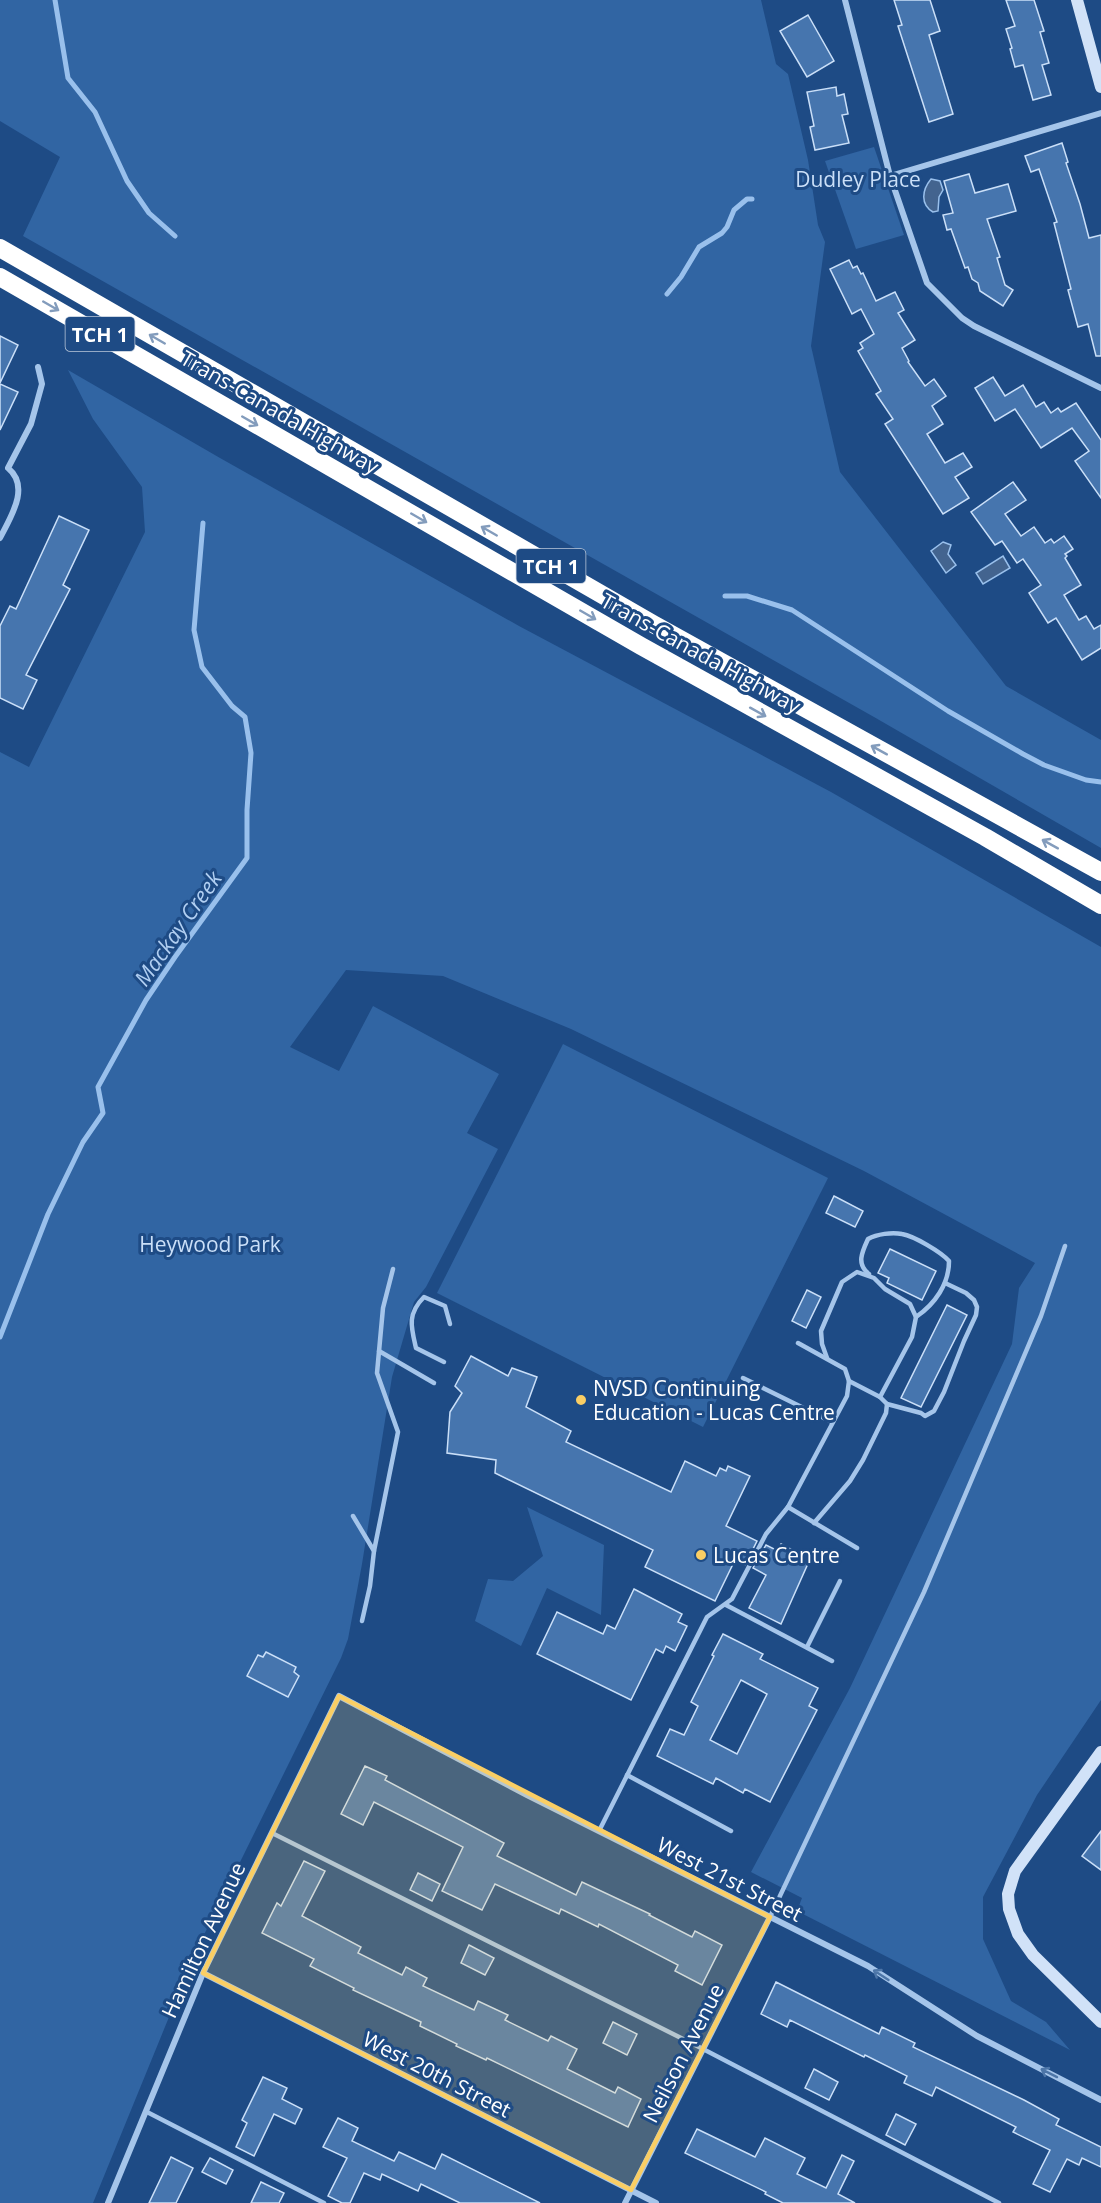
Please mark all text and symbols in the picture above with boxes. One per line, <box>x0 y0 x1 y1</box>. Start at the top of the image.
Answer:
park label: Dudley Place <box>795 165 921 193</box>
one-way arrow <box>42 300 59 312</box>
road number: TCH 1 <box>66 317 134 351</box>
one-way arrow <box>149 332 166 344</box>
street label: Trans-Canada Highway <box>176 344 385 480</box>
one-way arrow <box>241 415 258 427</box>
one-way arrow <box>410 512 427 524</box>
one-way arrow <box>481 524 498 536</box>
road number: TCH 1 <box>516 549 586 583</box>
street label: Trans-Canada Highway <box>596 586 806 720</box>
one-way arrow <box>579 610 596 622</box>
one-way arrow <box>749 706 766 718</box>
one-way arrow <box>871 744 888 756</box>
one-way arrow <box>1042 838 1059 850</box>
water label: Mackay Creek <box>126 863 228 992</box>
park label: Heywood Park <box>139 1230 281 1258</box>
place label: NVSD Continuing Education - Lucas Centre <box>593 1374 835 1426</box>
marker: NVSD Continuing Education - Lucas Centre <box>574 1393 588 1407</box>
place label: Lucas Centre <box>713 1541 840 1569</box>
marker: Lucas Centre <box>694 1548 708 1562</box>
street label: West 21st Street <box>652 1830 808 1928</box>
street label: Hamilton Avenue <box>155 1858 251 2022</box>
one-way arrow <box>873 1968 890 1980</box>
street label: Neilson Avenue <box>636 1979 730 2127</box>
street label: West 20th Street <box>358 2025 516 2123</box>
one-way arrow <box>1041 2067 1058 2079</box>

